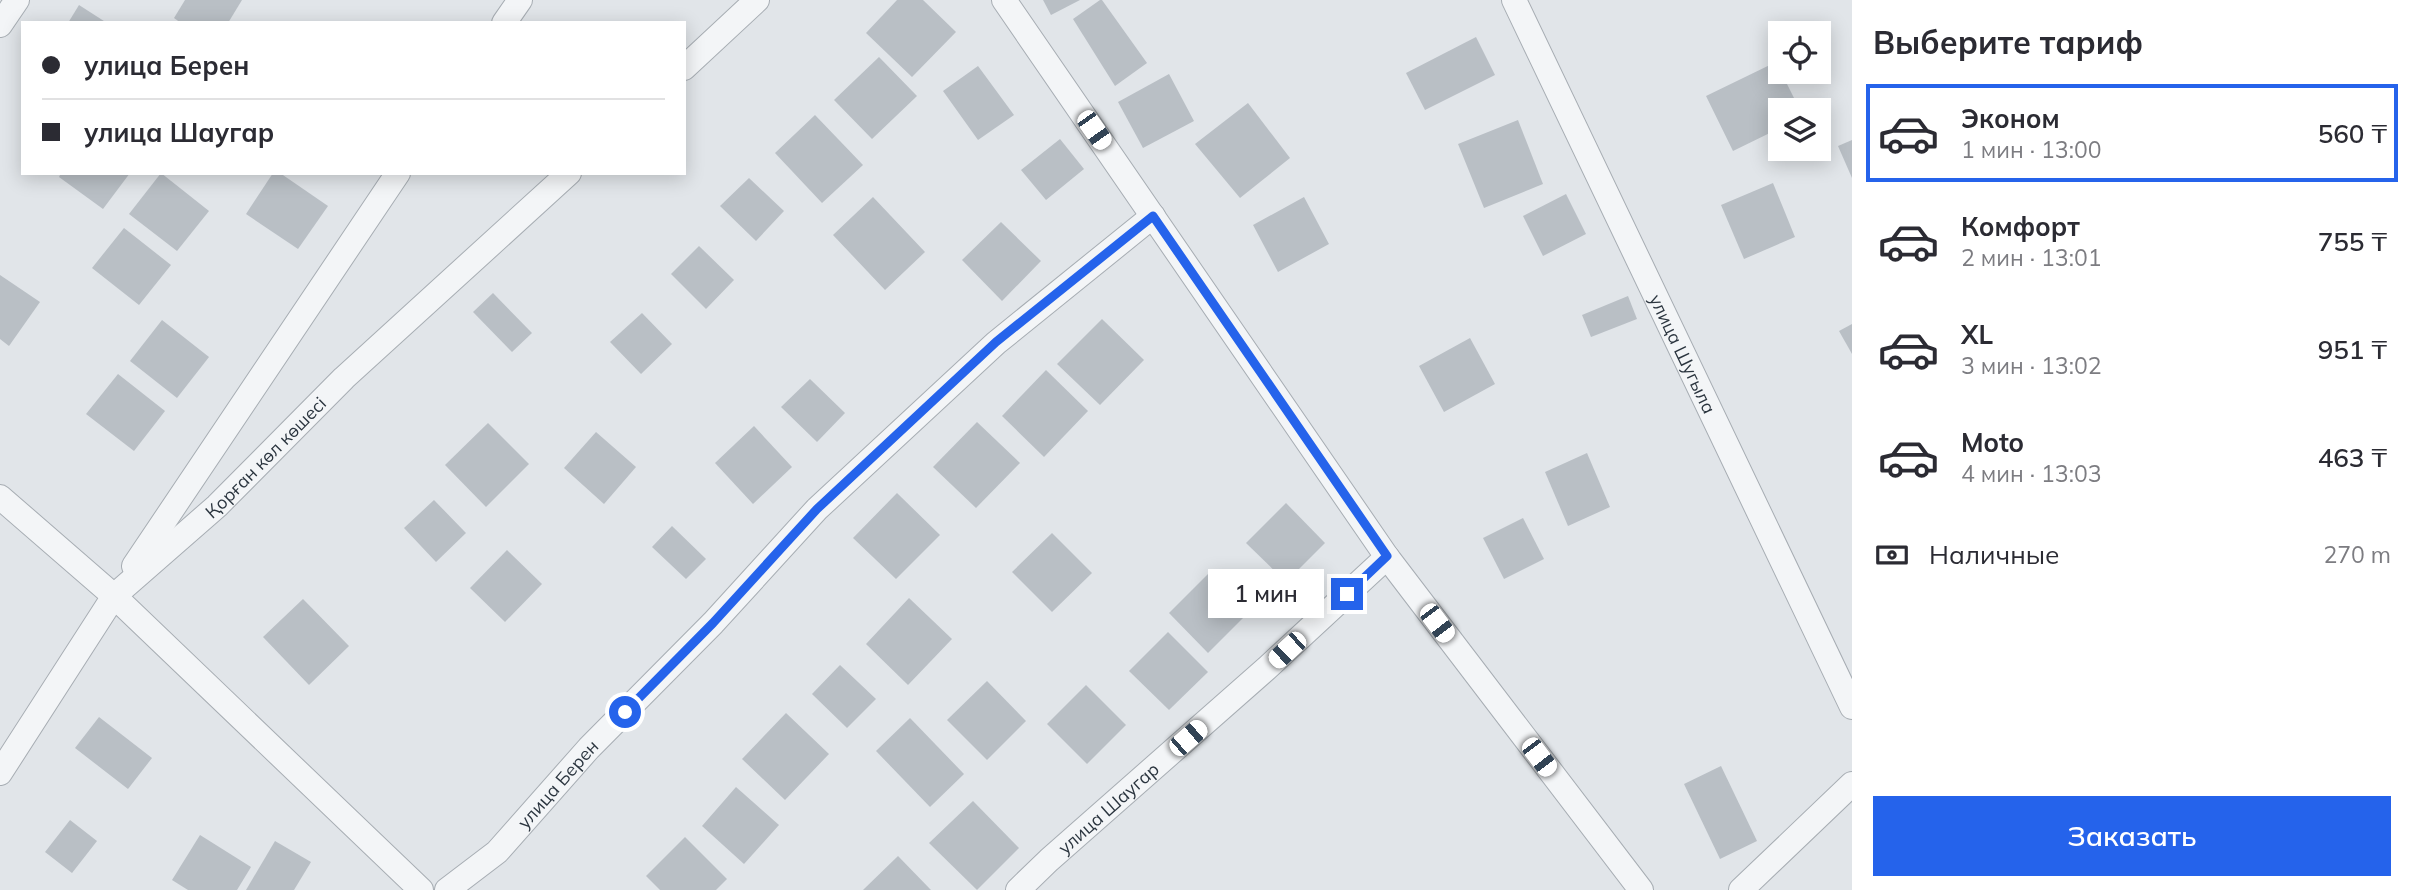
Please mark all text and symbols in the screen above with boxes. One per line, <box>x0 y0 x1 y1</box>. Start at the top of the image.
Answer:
map controls <box>1768 21 1831 161</box>
button: locate <box>1768 21 1831 84</box>
text: Выберите тариф <box>1873 22 2143 62</box>
text: улица Берен <box>84 49 249 82</box>
button: layers <box>1768 98 1831 161</box>
icon: car <box>1877 102 1940 165</box>
text: Эконом <box>1961 102 2060 135</box>
car <box>1074 107 1115 153</box>
text: улица Шаугар <box>84 116 274 149</box>
text: 560 ₸ <box>2318 117 2387 150</box>
text: 1 мин · 13:00 <box>1961 135 2101 164</box>
icon: car <box>1877 210 1940 273</box>
text: Комфорт <box>1961 210 2080 243</box>
text: 755 ₸ <box>2318 225 2387 258</box>
text: 2 мин · 13:01 <box>1961 243 2101 272</box>
street label: улица Шугыла <box>1645 290 1721 417</box>
icon: car <box>1877 318 1940 381</box>
text: XL <box>1961 318 1993 351</box>
text: 951 ₸ <box>2318 333 2387 366</box>
text: 3 мин · 13:02 <box>1961 351 2101 380</box>
street label: Қорған көл көшесі <box>200 392 331 523</box>
icon: car <box>1877 426 1940 489</box>
text: Moto <box>1961 426 2024 459</box>
text: 463 ₸ <box>2318 441 2387 474</box>
text: 4 мин · 13:03 <box>1961 459 2101 488</box>
icon: cash <box>1873 536 1911 574</box>
text: Наличные <box>1929 538 2059 571</box>
text: 270 m <box>2323 540 2391 569</box>
callout: 1 мин <box>1207 570 1322 618</box>
route end <box>1331 578 1363 610</box>
text: 1 мин <box>1234 579 1298 608</box>
car <box>1416 600 1459 646</box>
car <box>1265 628 1310 672</box>
route start <box>609 696 641 728</box>
car <box>1166 716 1211 760</box>
street label: улица Берен <box>512 734 603 833</box>
car <box>1518 734 1561 780</box>
street label: улица Шаугар <box>1053 757 1164 859</box>
button: Заказать <box>1873 796 2391 876</box>

